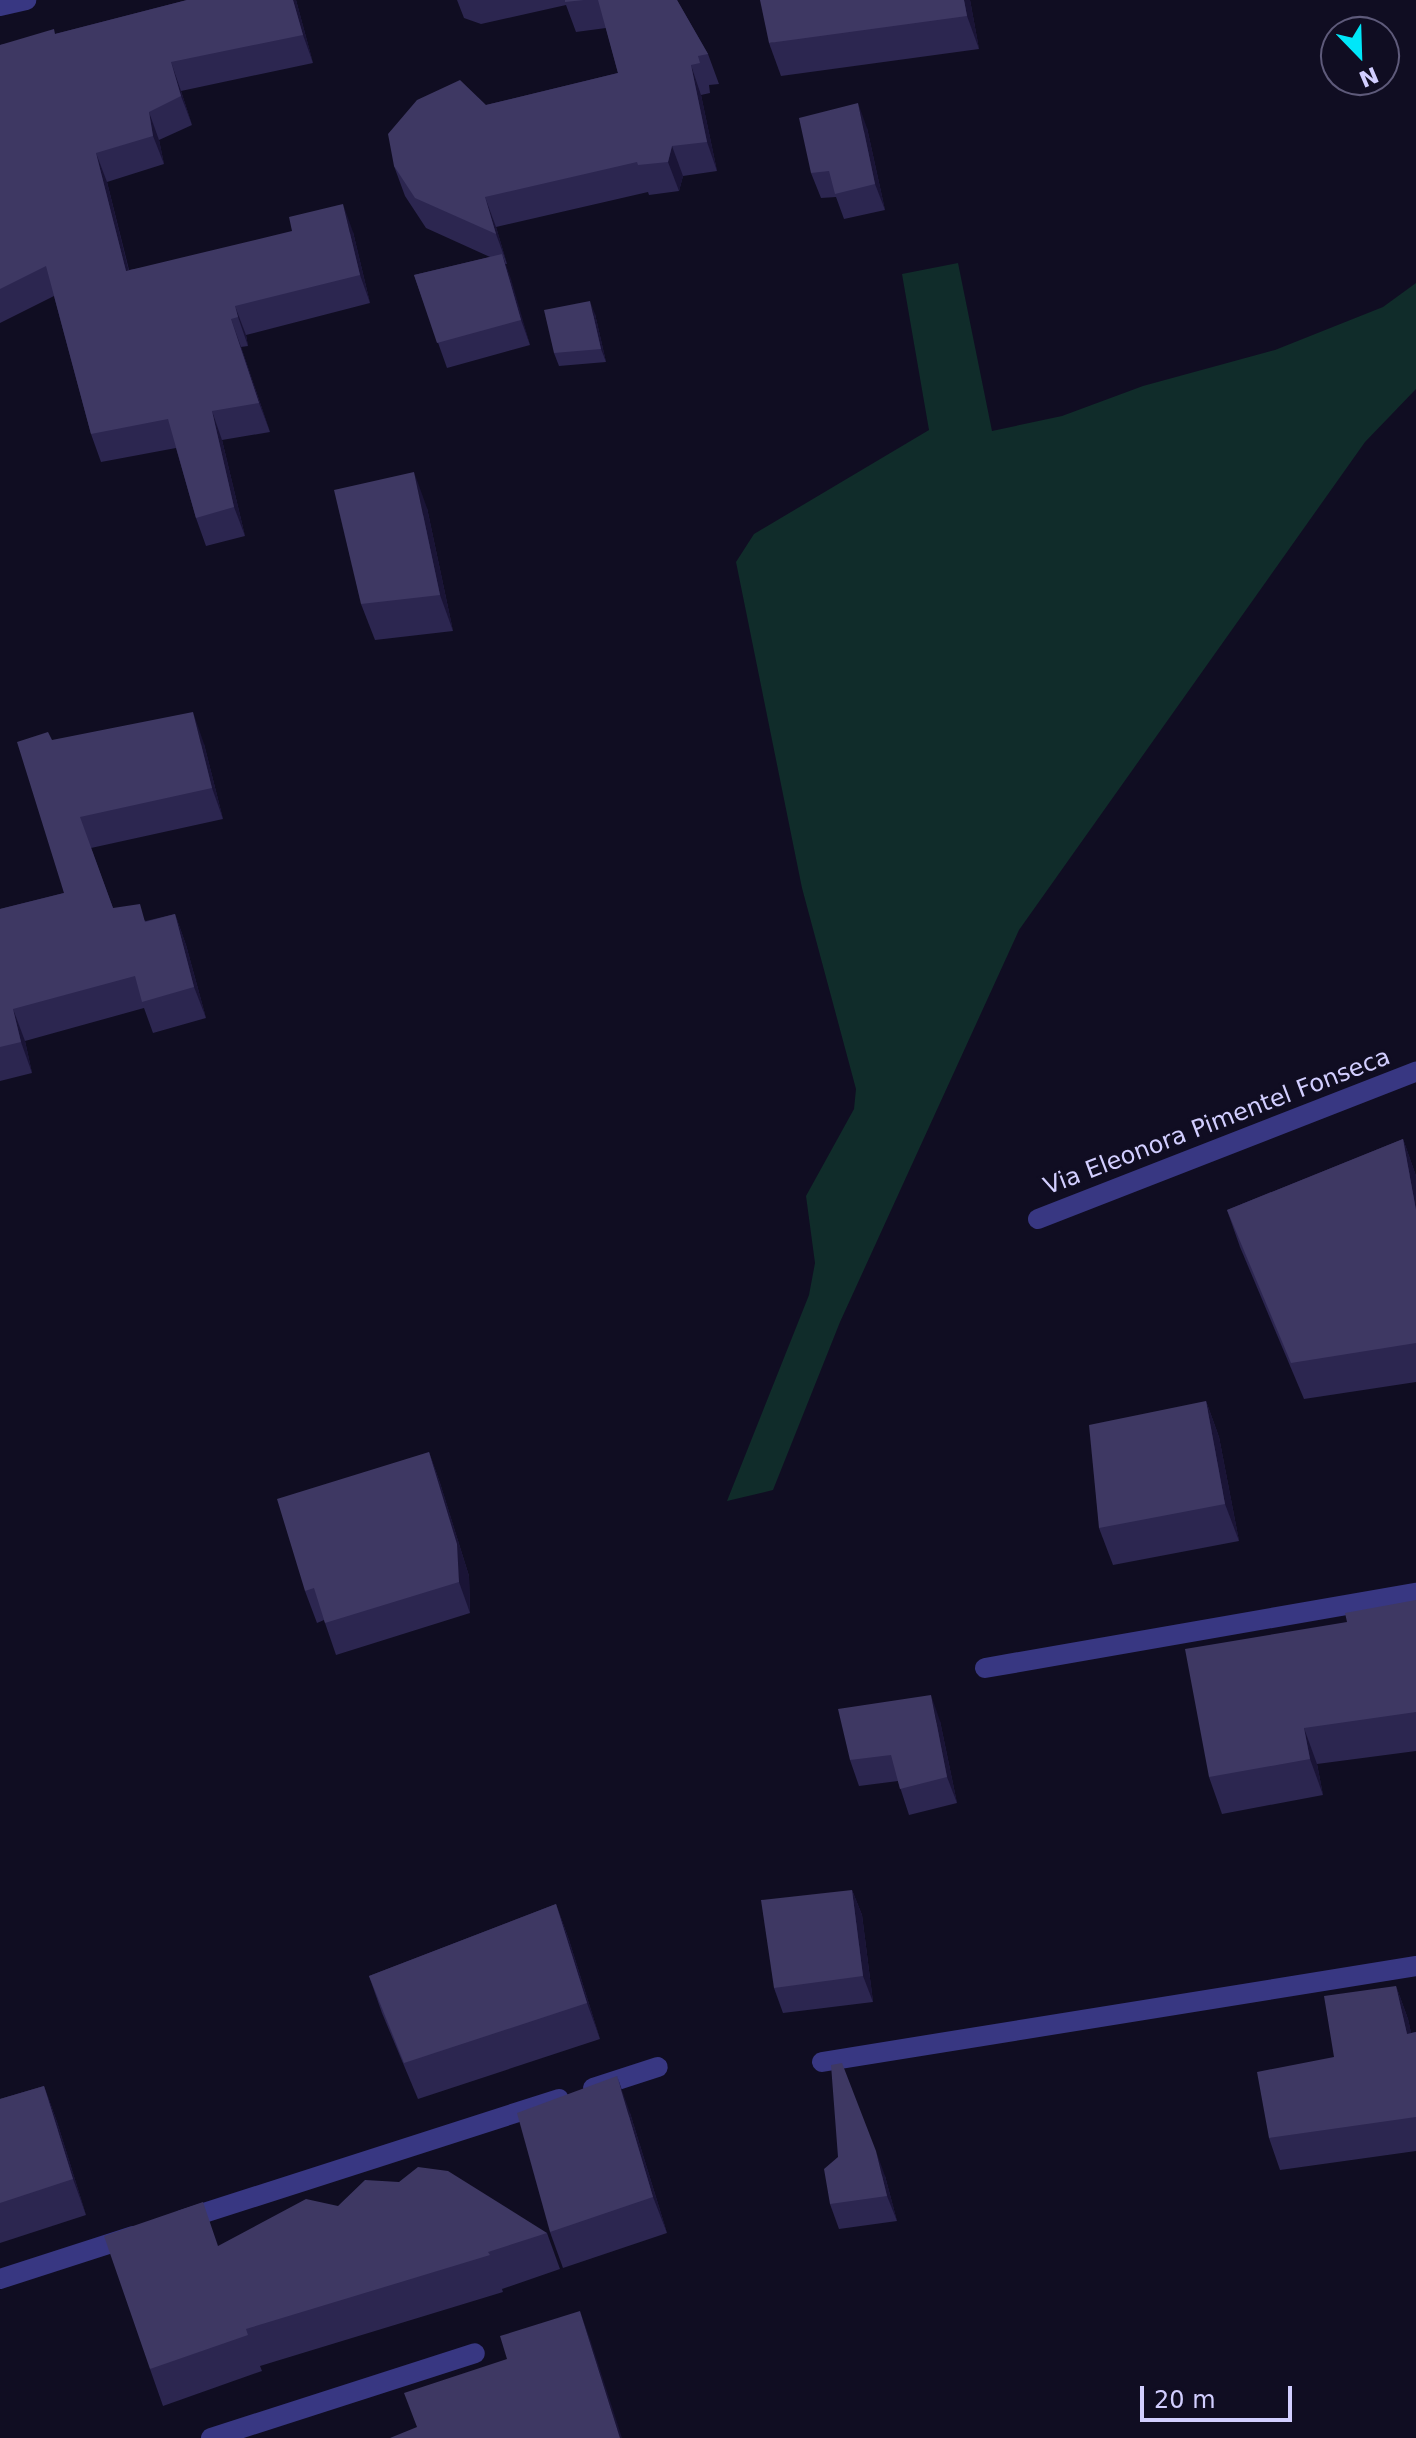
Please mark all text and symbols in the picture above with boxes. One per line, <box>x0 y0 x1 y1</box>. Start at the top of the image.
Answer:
north arrow <box>1320 16 1400 96</box>
text: N <box>1355 62 1382 92</box>
street label: Via Eleonora Pimentel Fonseca <box>1040 1042 1394 1202</box>
scale bar <box>1144 2370 1296 2420</box>
text: 20 m <box>1154 2386 1216 2414</box>

